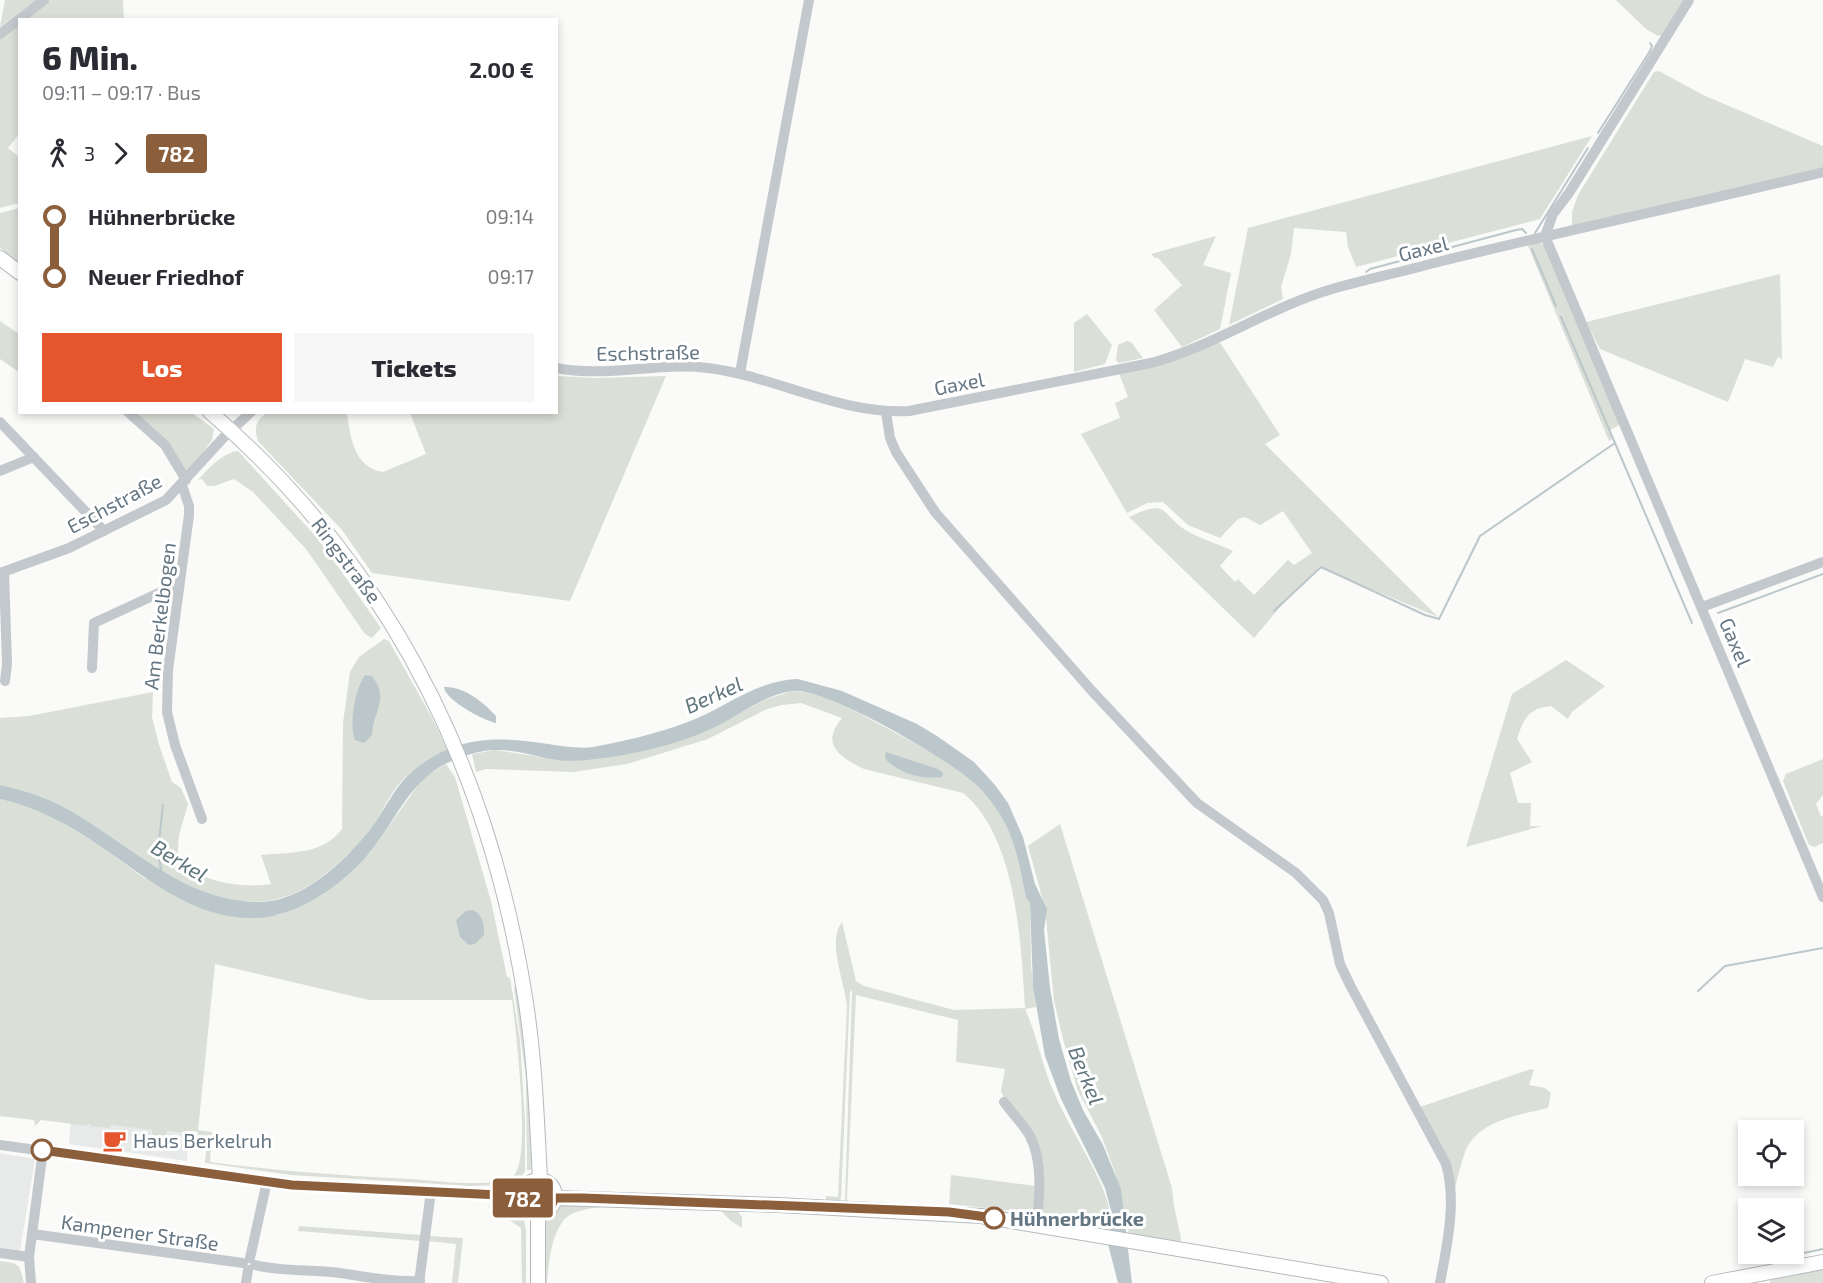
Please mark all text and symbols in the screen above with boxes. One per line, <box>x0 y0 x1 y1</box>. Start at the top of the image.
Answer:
text: 6 Min. <box>42 37 138 77</box>
text: 2.00 € <box>469 56 534 82</box>
text: 09:11 – 09:17 · Bus <box>42 80 201 104</box>
icon: walk <box>42 137 75 170</box>
icon: forward <box>104 137 137 170</box>
text: 3 <box>84 141 95 165</box>
text: 782 <box>158 141 195 166</box>
text: Hühnerbrücke <box>88 203 236 229</box>
text: 09:14 <box>486 204 534 228</box>
street label: Gaxel <box>1396 230 1450 266</box>
text: Neuer Friedhof <box>88 263 243 289</box>
text: 09:17 <box>488 264 534 288</box>
button: Los <box>42 333 282 402</box>
button: Tickets <box>294 333 534 402</box>
street label: Eschstraße <box>596 339 700 365</box>
street label: Gaxel <box>932 366 986 400</box>
street label: Eschstraße <box>63 468 165 538</box>
street label: Ringstraße <box>307 512 387 608</box>
street label: Am Berkelbogen <box>138 541 180 691</box>
street label: Gaxel <box>1715 614 1757 670</box>
water label: Berkel <box>680 670 746 718</box>
water label: Berkel <box>147 834 213 886</box>
water label: Berkel <box>1064 1042 1110 1108</box>
map controls <box>1738 1120 1804 1264</box>
button: locate <box>1738 1120 1804 1186</box>
cafe icon: Haus Berkelruh <box>102 1127 128 1153</box>
place label: Haus Berkelruh <box>133 1128 272 1152</box>
unlabelled marker <box>31 1139 53 1161</box>
line badge: 782 <box>488 1178 558 1218</box>
text: 782 <box>505 1186 541 1211</box>
button: layers <box>1738 1198 1804 1264</box>
place label: Hühnerbrücke <box>1010 1206 1144 1230</box>
marker: Hühnerbrücke <box>983 1207 1005 1229</box>
street label: Kampener Straße <box>60 1209 220 1255</box>

